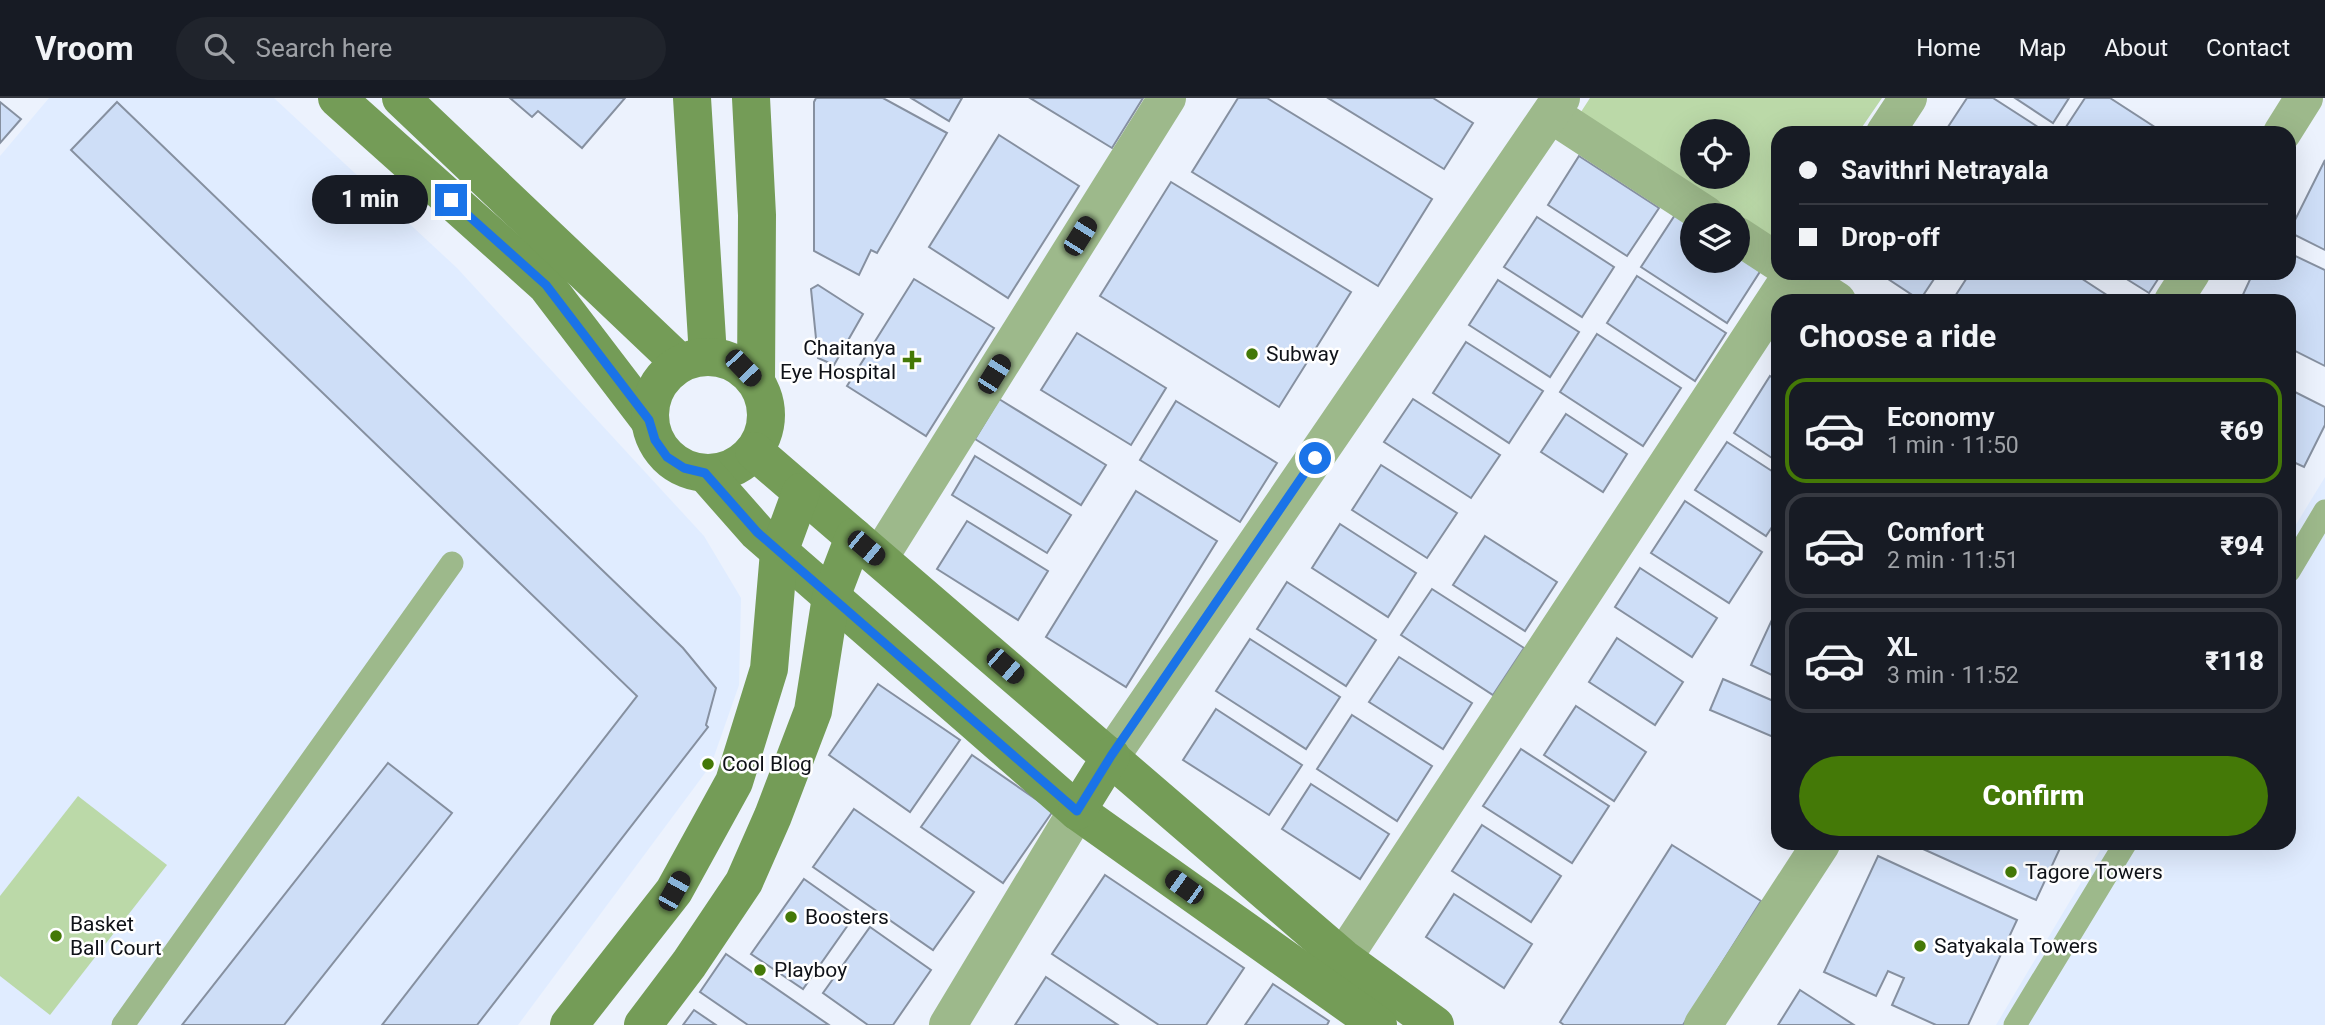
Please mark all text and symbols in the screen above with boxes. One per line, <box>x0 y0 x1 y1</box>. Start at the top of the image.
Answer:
search box <box>176 17 666 80</box>
text: Vroom <box>35 29 134 68</box>
icon: search <box>200 29 238 67</box>
text: Search here <box>256 33 392 63</box>
text: Home <box>1916 34 1981 62</box>
text: Map <box>2019 34 2066 62</box>
text: About <box>2104 34 2168 62</box>
text: Contact <box>2206 34 2290 62</box>
map controls <box>1680 119 1750 273</box>
button: locate <box>1680 119 1750 189</box>
text: Savithri Netrayala <box>1841 155 2049 185</box>
callout: 1 min <box>311 176 426 224</box>
route end <box>435 184 467 216</box>
text: 1 min <box>341 186 399 213</box>
button: layers <box>1680 203 1750 273</box>
car <box>1060 213 1101 259</box>
text: Drop-off <box>1841 222 1940 252</box>
text: Choose a ride <box>1799 317 1996 355</box>
place label: Chaitanya Eye Hospital <box>780 336 896 384</box>
place label: Subway <box>1266 342 1339 366</box>
car <box>721 346 766 390</box>
marker: Subway <box>1244 346 1260 362</box>
marker: Chaitanya Eye Hospital <box>902 350 922 370</box>
car <box>974 351 1015 397</box>
icon: car <box>1803 399 1866 462</box>
text: Economy <box>1887 402 1994 432</box>
text: ₹69 <box>2220 416 2264 446</box>
text: 1 min · 11:50 <box>1887 432 2019 459</box>
route start <box>1299 442 1331 474</box>
icon: car <box>1803 514 1866 577</box>
text: Comfort <box>1887 517 1984 547</box>
car <box>844 526 889 570</box>
text: ₹94 <box>2220 531 2264 561</box>
text: 2 min · 11:51 <box>1887 547 2019 574</box>
icon: car <box>1803 629 1866 692</box>
text: XL <box>1887 632 1918 662</box>
car <box>983 644 1028 688</box>
text: ₹118 <box>2205 646 2264 676</box>
text: 3 min · 11:52 <box>1887 662 2019 689</box>
place label: Cool Blog <box>722 752 812 776</box>
marker: Cool Blog <box>700 756 716 772</box>
button: Confirm <box>1799 756 2268 836</box>
place label: Tagore Towers <box>2025 860 2163 884</box>
marker: Tagore Towers <box>2003 864 2019 880</box>
car <box>1161 866 1208 908</box>
car <box>655 868 694 914</box>
place label: Boosters <box>805 905 889 929</box>
marker: Boosters <box>783 909 799 925</box>
place label: Basket Ball Court <box>70 912 162 960</box>
marker: Basket Ball Court <box>48 928 64 944</box>
place label: Satyakala Towers <box>1934 934 2098 958</box>
marker: Satyakala Towers <box>1912 938 1928 954</box>
place label: Playboy <box>774 958 847 982</box>
marker: Playboy <box>752 962 768 978</box>

